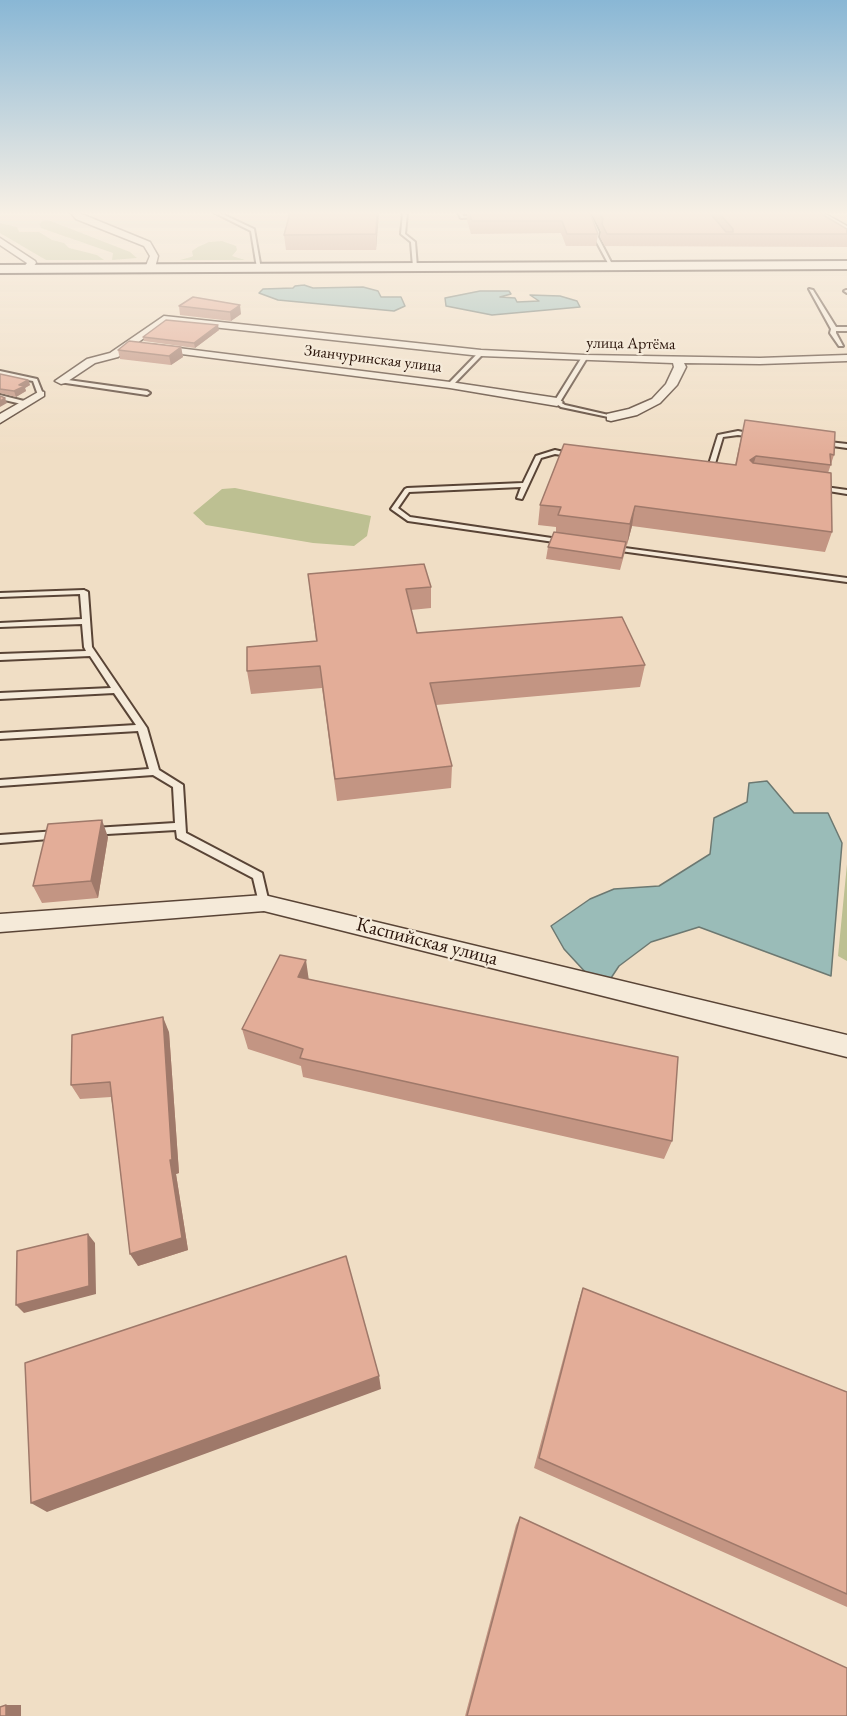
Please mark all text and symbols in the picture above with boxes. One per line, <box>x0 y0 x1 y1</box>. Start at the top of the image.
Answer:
street label: улица Артёма <box>586 334 676 354</box>
street label: Зианчуринская улица <box>303 341 443 377</box>
street label: Каспийская улица <box>354 913 500 971</box>

